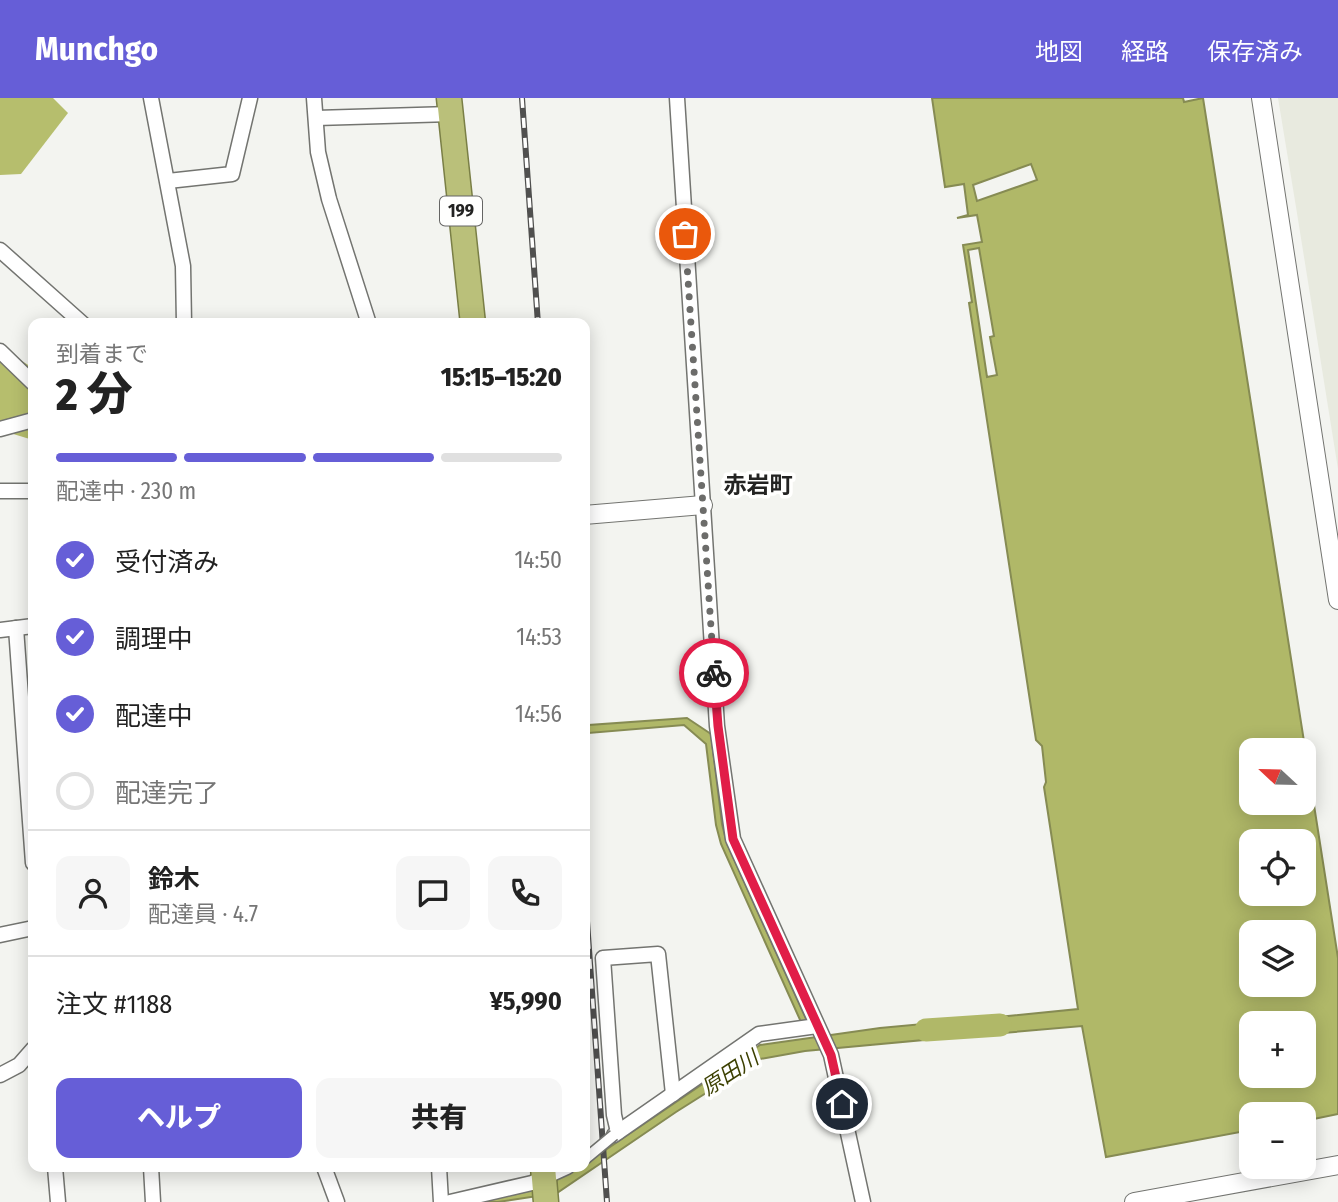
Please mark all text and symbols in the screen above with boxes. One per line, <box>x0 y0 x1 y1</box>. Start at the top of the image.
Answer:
text: Munchgo <box>35 29 158 69</box>
text: 地図 <box>1035 38 1083 66</box>
text: 経路 <box>1121 38 1169 66</box>
text: 保存済み <box>1207 38 1303 66</box>
road number: 199 <box>440 196 482 226</box>
pin <box>655 204 715 264</box>
icon: bag <box>666 215 704 253</box>
text: 到着まで <box>56 340 148 368</box>
text: 15:15–15:20 <box>441 362 562 393</box>
text: 2 分 <box>56 367 133 422</box>
district label: 赤岩町 <box>724 471 793 499</box>
text: 配達中 · 230 m <box>56 477 196 505</box>
icon: check <box>56 541 94 579</box>
text: 14:50 <box>514 546 562 574</box>
text: 受付済み <box>115 547 219 578</box>
icon: check <box>56 618 94 656</box>
text: 14:53 <box>516 623 562 651</box>
text: 調理中 <box>115 624 193 655</box>
courier <box>679 638 749 708</box>
icon: bike <box>695 654 733 692</box>
icon: check <box>56 695 94 733</box>
text: 14:56 <box>515 700 562 728</box>
text: 配達中 <box>115 701 193 732</box>
north arrow <box>1239 738 1316 816</box>
map controls <box>1239 738 1316 1179</box>
text: 配達完了 <box>115 778 219 809</box>
button: locate <box>1239 829 1316 906</box>
button: person <box>56 856 130 930</box>
button: chat <box>396 856 470 930</box>
button: phone <box>488 856 562 930</box>
text: 鈴木 <box>148 864 200 895</box>
text: 配達員 · 4.7 <box>148 900 258 928</box>
button: layers <box>1239 920 1316 997</box>
text: ¥5,990 <box>490 986 562 1017</box>
text: 注文 #1188 <box>56 989 172 1020</box>
button: + <box>1239 1011 1316 1088</box>
water label: 原田川 <box>697 1044 765 1101</box>
pin <box>812 1074 872 1134</box>
button: ヘルプ <box>56 1078 302 1158</box>
button: 共有 <box>316 1078 562 1158</box>
icon: home <box>823 1085 861 1123</box>
button: − <box>1239 1102 1316 1179</box>

